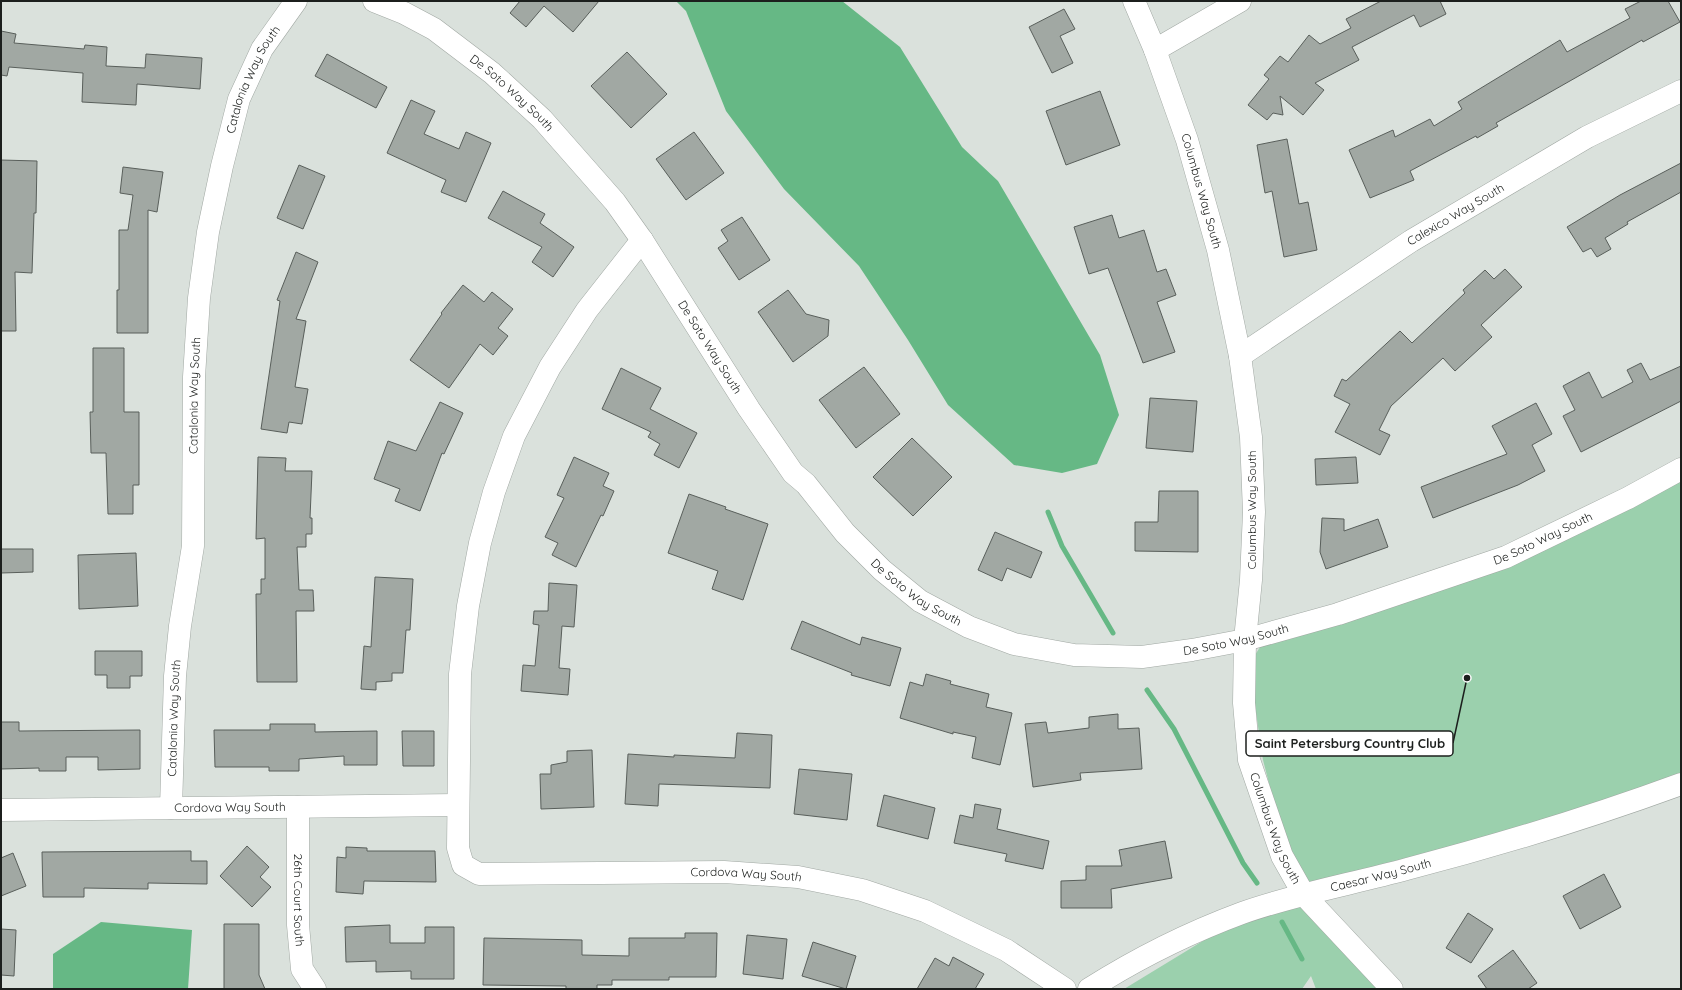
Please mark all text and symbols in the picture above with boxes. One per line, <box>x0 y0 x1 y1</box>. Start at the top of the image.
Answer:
street label: Catalonia Way South <box>223 23 283 135</box>
street label: De Soto Way South <box>467 51 557 134</box>
street label: Columbus Way South <box>1178 131 1225 250</box>
street label: Calexico Way South <box>1404 180 1507 249</box>
street label: De Soto Way South <box>675 297 745 396</box>
street label: Catalonia Way South <box>186 336 204 454</box>
street label: Columbus Way South <box>1244 450 1259 570</box>
street label: De Soto Way South <box>1491 508 1595 568</box>
street label: De Soto Way South <box>868 555 964 629</box>
street label: De Soto Way South <box>1182 620 1290 658</box>
street label: Catalonia Way South <box>164 659 184 777</box>
callout: Saint Petersburg Country Club <box>1246 731 1453 756</box>
text: Saint Petersburg Country Club <box>1255 735 1445 751</box>
street label: Columbus Way South <box>1247 770 1304 887</box>
street label: Cordova Way South <box>174 799 286 815</box>
street label: 26th Court South <box>291 854 308 947</box>
street label: Caesar Way South <box>1329 855 1433 895</box>
street label: Cordova Way South <box>690 864 803 885</box>

